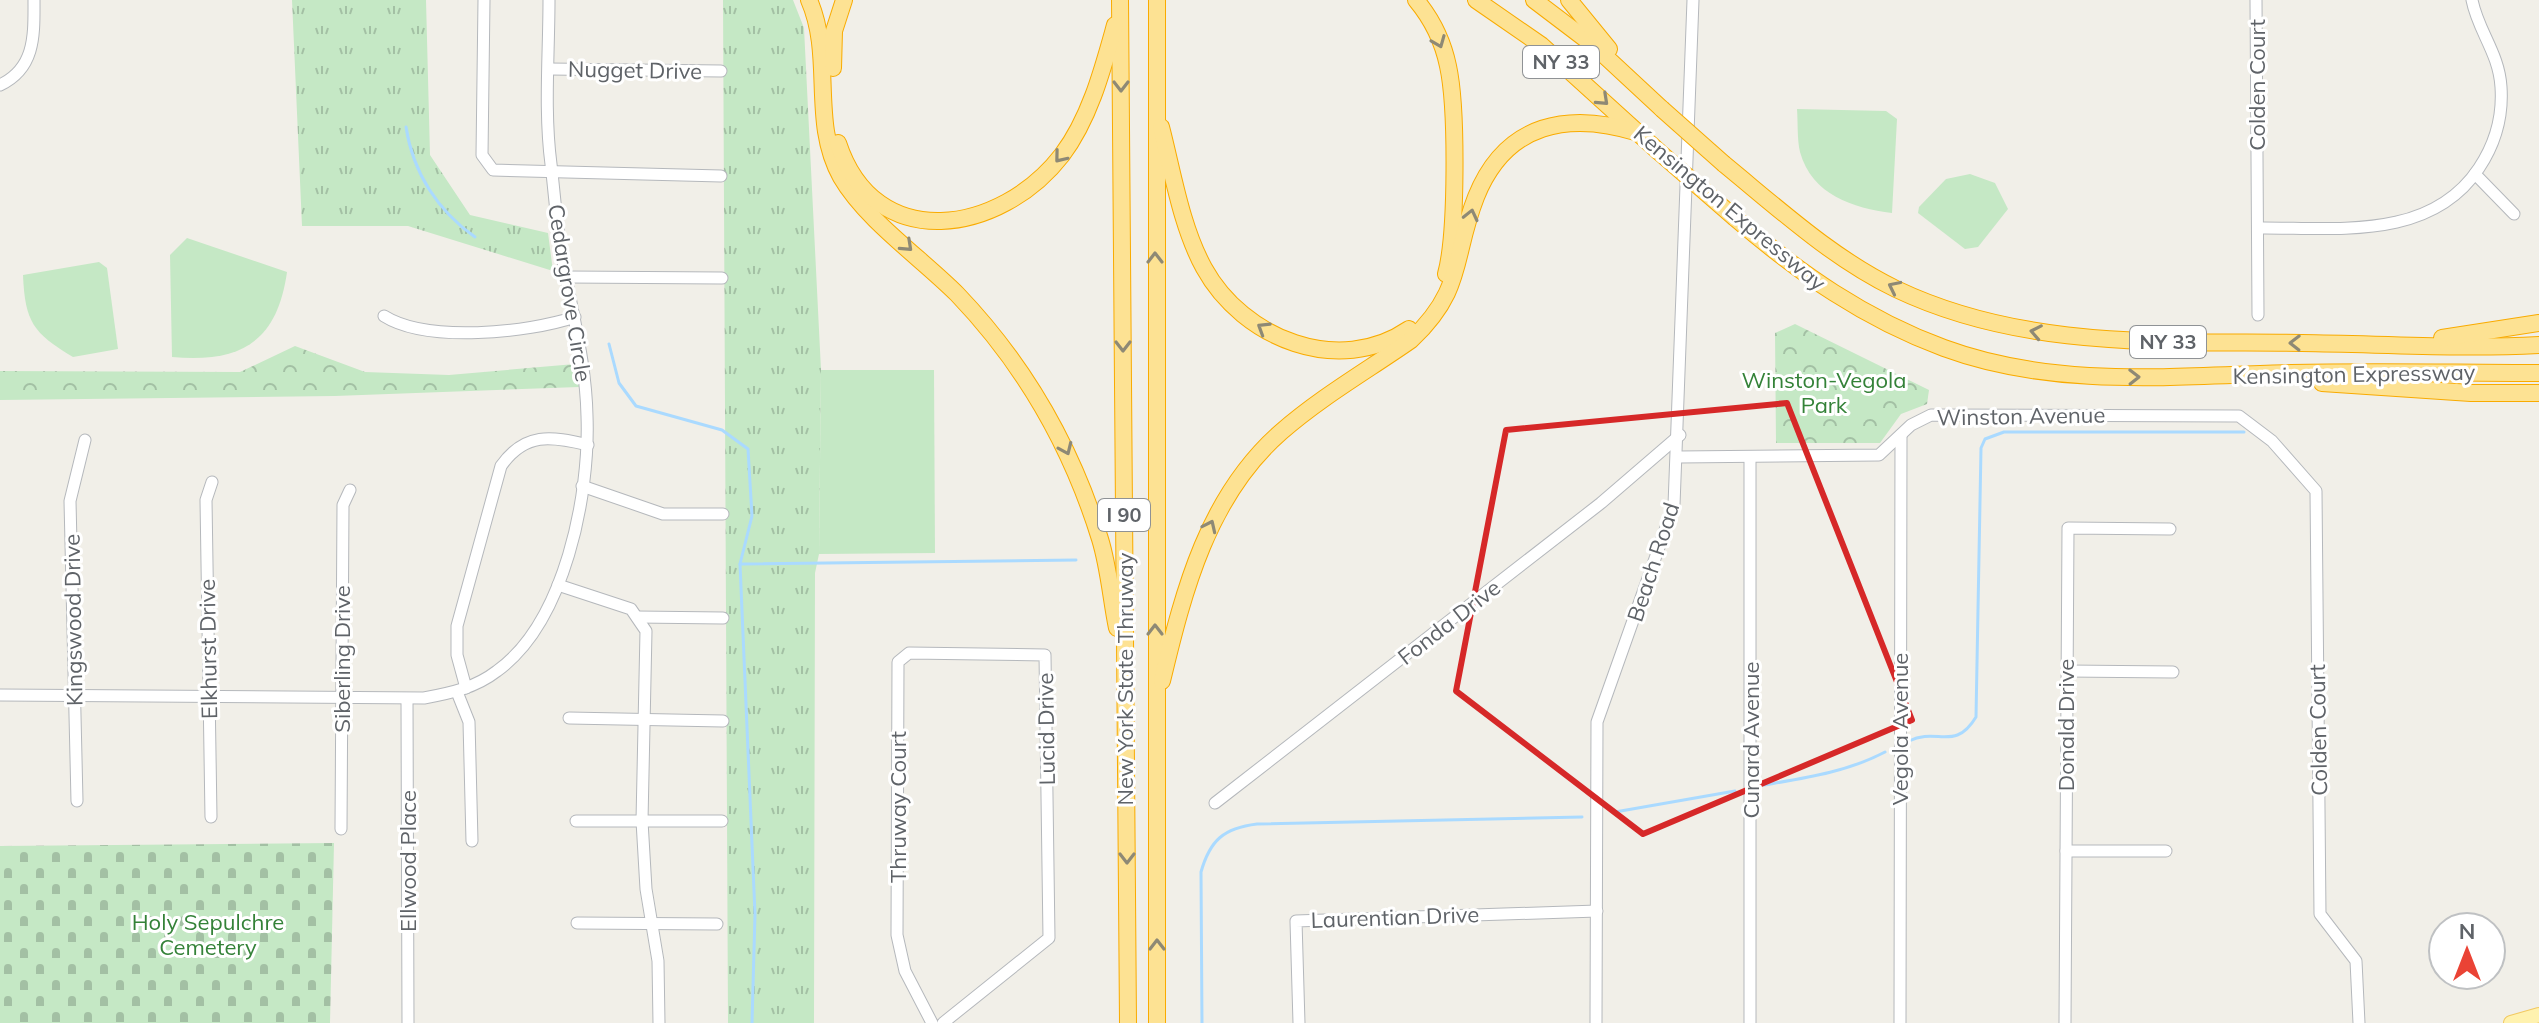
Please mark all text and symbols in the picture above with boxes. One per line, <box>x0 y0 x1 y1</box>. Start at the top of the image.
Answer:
street label: Colden Court <box>2243 19 2271 151</box>
one-way arrow <box>1430 34 1446 48</box>
road number: NY 33 <box>1523 46 1599 78</box>
street label: Nugget Drive <box>568 55 702 85</box>
one-way arrow <box>1112 80 1130 93</box>
one-way arrow <box>1594 91 1608 106</box>
street label: Kensington Expressway <box>1628 119 1832 297</box>
one-way arrow <box>1055 147 1069 162</box>
street label: Cedargrove Circle <box>542 202 598 384</box>
one-way arrow <box>1462 208 1479 222</box>
one-way arrow <box>897 237 912 251</box>
one-way arrow <box>1146 251 1164 264</box>
one-way arrow <box>1887 281 1902 297</box>
one-way arrow <box>1257 323 1272 338</box>
one-way arrow <box>2029 325 2042 342</box>
road number: NY 33 <box>2130 326 2206 358</box>
one-way arrow <box>2288 334 2301 352</box>
one-way arrow <box>1114 340 1132 353</box>
street label: Kensington Expressway <box>2232 358 2476 390</box>
park label: Winston-Vegola Park <box>1741 366 1907 419</box>
one-way arrow <box>2128 368 2141 386</box>
street label: Winston Avenue <box>1936 401 2106 431</box>
one-way arrow <box>1056 440 1072 455</box>
road number: I 90 <box>1098 499 1150 531</box>
street label: Beach Road <box>1621 499 1685 625</box>
one-way arrow <box>1201 520 1217 535</box>
street label: Kingswood Drive <box>57 534 89 706</box>
street label: New York State Thruway <box>1111 552 1139 805</box>
street label: Fonda Drive <box>1392 573 1506 671</box>
street label: Elkhurst Drive <box>193 579 223 719</box>
street label: Siberling Drive <box>328 585 356 733</box>
one-way arrow <box>1146 623 1164 636</box>
street label: Vegola Avenue <box>1886 653 1914 805</box>
street label: Donald Drive <box>2052 659 2080 791</box>
street label: Cunard Avenue <box>1737 661 1765 819</box>
street label: Colden Court <box>2303 664 2333 796</box>
street label: Lucid Drive <box>1031 672 1061 786</box>
street label: Thruway Court <box>884 731 912 883</box>
street label: Ellwood Place <box>394 790 422 932</box>
one-way arrow <box>1118 852 1136 865</box>
street label: Laurentian Drive <box>1310 900 1480 934</box>
park label: Holy Sepulchre Cemetery <box>132 908 284 961</box>
north arrow <box>2427 911 2507 991</box>
text: N <box>2459 917 2475 945</box>
one-way arrow <box>1148 938 1166 951</box>

